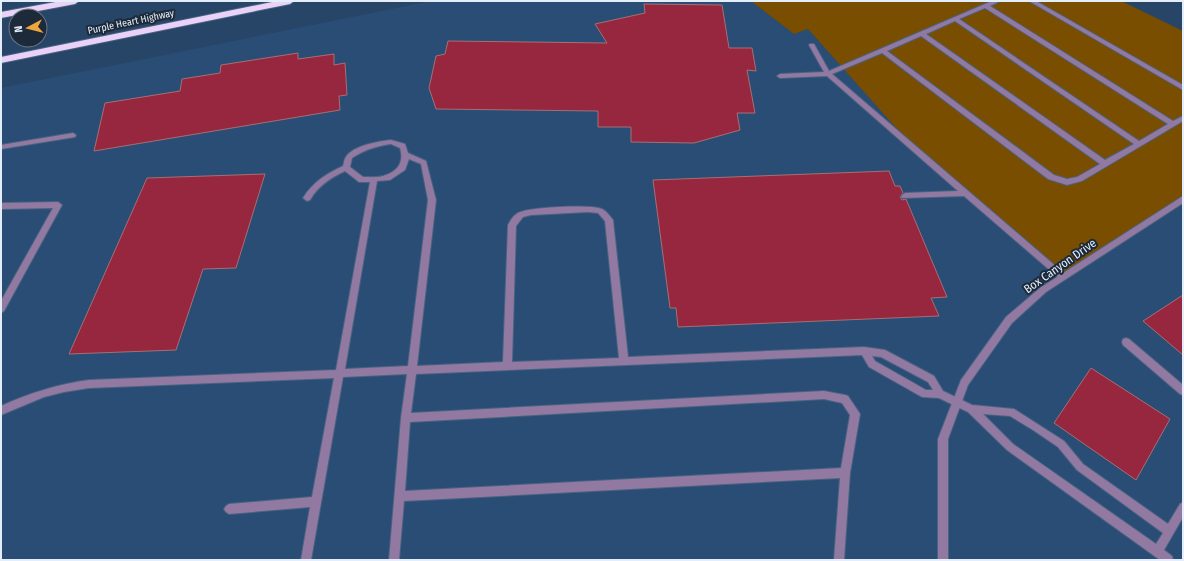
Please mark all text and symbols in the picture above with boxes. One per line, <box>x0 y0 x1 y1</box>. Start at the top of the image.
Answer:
street label: Purple Heart Highway <box>87 7 176 37</box>
north arrow <box>8 8 48 48</box>
text: N <box>12 25 25 33</box>
street label: Box Canyon Drive <box>1021 236 1099 296</box>

